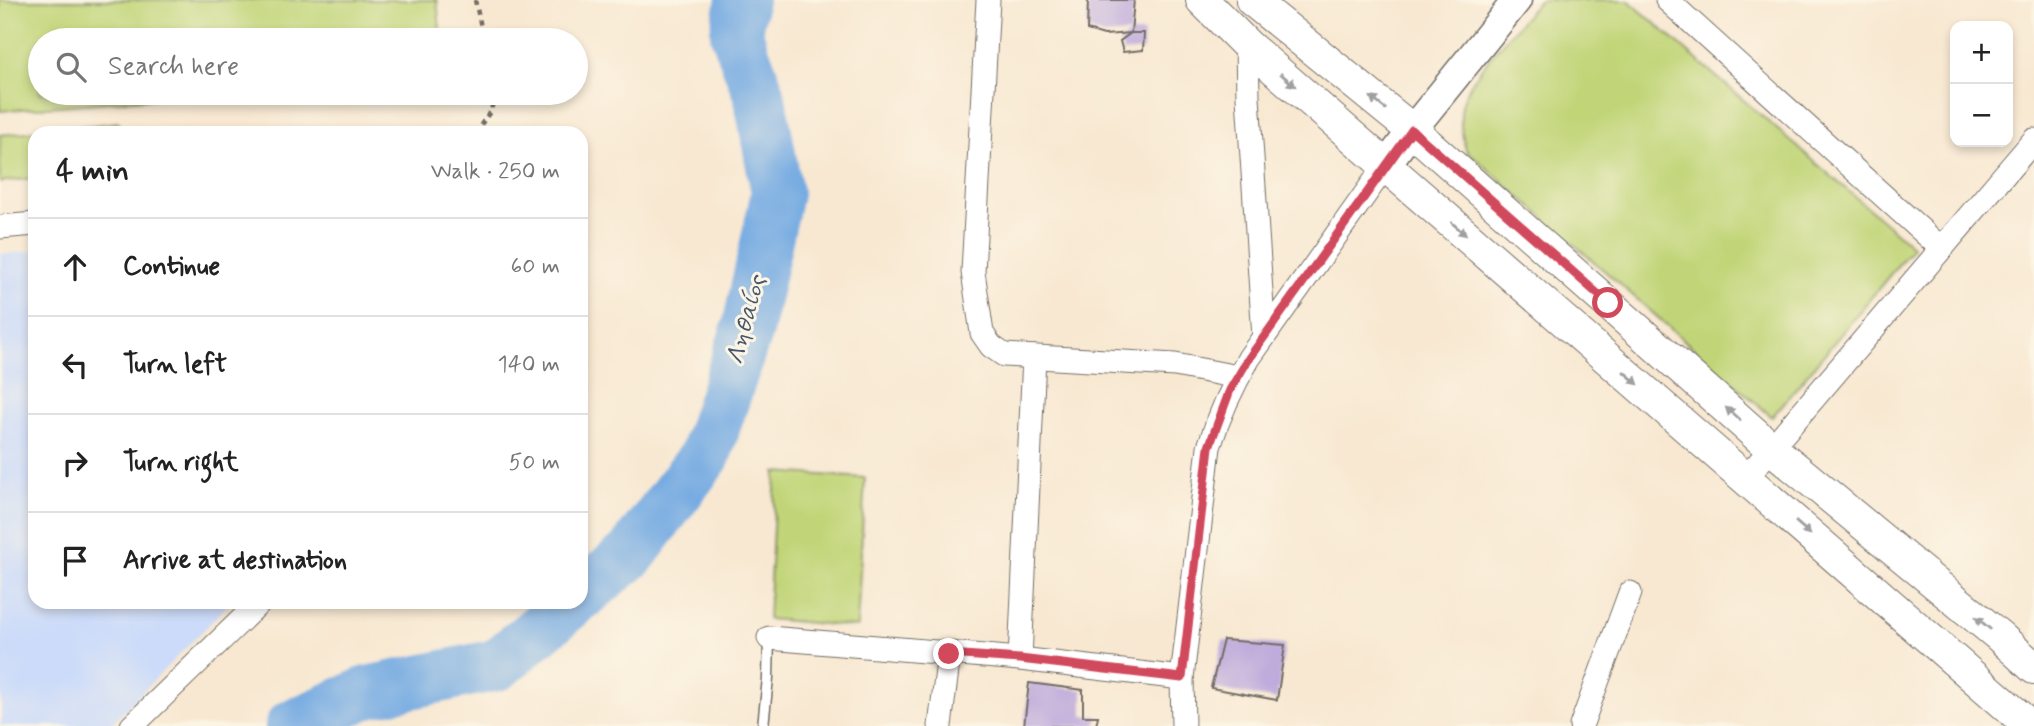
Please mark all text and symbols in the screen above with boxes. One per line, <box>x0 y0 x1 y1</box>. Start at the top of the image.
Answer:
map controls <box>1950 21 2013 147</box>
button: + <box>1950 21 2013 84</box>
search box <box>28 28 588 105</box>
icon: search <box>52 48 90 86</box>
text: Search here <box>108 50 239 84</box>
one-way arrow <box>1279 72 1296 87</box>
button: − <box>1950 84 2013 147</box>
one-way arrow <box>1369 96 1386 111</box>
text: 4 min <box>56 152 129 191</box>
text: Walk · 250 m <box>431 157 560 187</box>
one-way arrow <box>1451 221 1468 236</box>
icon: ahead <box>56 248 94 286</box>
text: Continue <box>123 250 220 284</box>
text: 60 m <box>511 252 560 282</box>
water label: Ληθαίος <box>720 271 774 368</box>
route start <box>1592 287 1623 318</box>
icon: left <box>56 346 94 384</box>
text: Turn left <box>123 348 227 382</box>
text: 140 m <box>497 350 560 380</box>
one-way arrow <box>1622 370 1640 386</box>
one-way arrow <box>1724 406 1742 422</box>
icon: right <box>56 444 94 482</box>
text: Turn right <box>123 446 239 480</box>
text: 50 m <box>509 448 560 478</box>
one-way arrow <box>1794 520 1811 535</box>
icon: arrive <box>56 542 94 580</box>
text: Arrive at destination <box>123 544 347 578</box>
one-way arrow <box>1974 615 1992 631</box>
route end <box>933 638 964 669</box>

